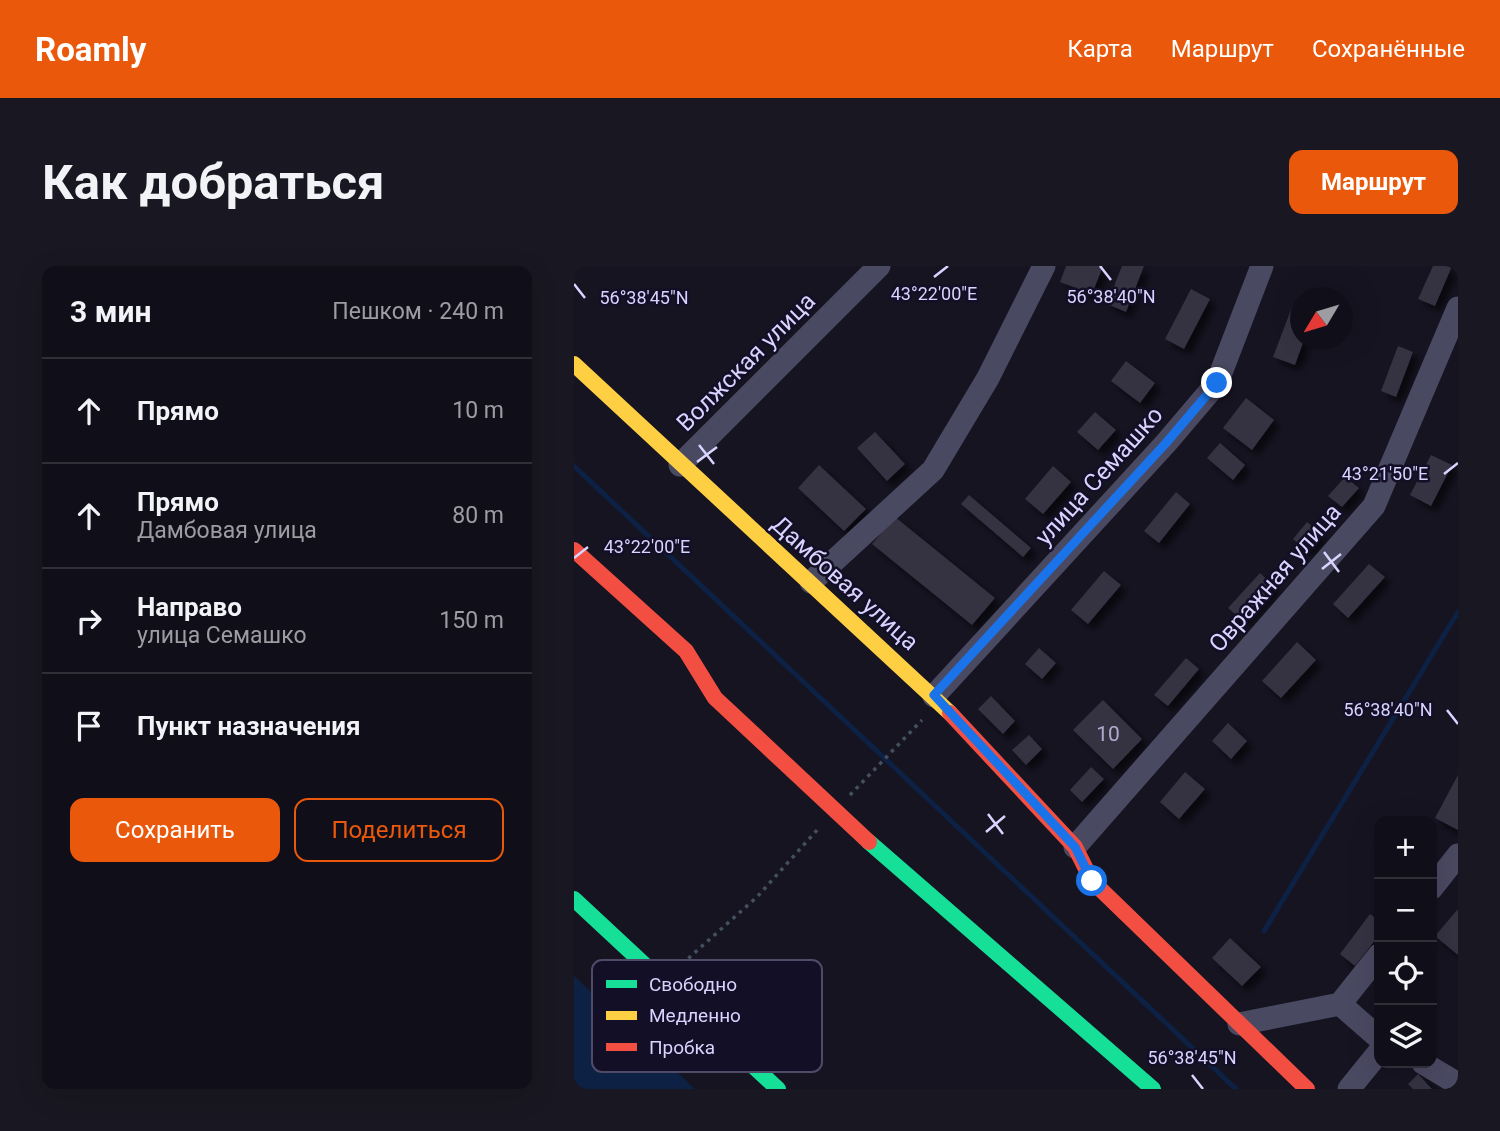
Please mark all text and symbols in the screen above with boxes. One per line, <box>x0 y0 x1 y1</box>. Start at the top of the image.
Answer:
text: Roamly <box>35 30 146 69</box>
text: Карта <box>1067 35 1133 63</box>
text: Маршрут <box>1171 35 1274 63</box>
text: Сохранённые <box>1312 35 1465 63</box>
button: Маршрут <box>1289 150 1458 214</box>
text: Как добраться <box>42 154 384 211</box>
text: 43°22'00"E <box>891 283 977 304</box>
text: 56°38'40"N <box>1066 286 1156 307</box>
text: 56°38'45"N <box>599 287 689 308</box>
street label: Волжская улица <box>671 287 821 437</box>
north arrow <box>1290 287 1353 350</box>
text: 3 мин <box>70 294 151 329</box>
text: Пешком · 240 m <box>332 298 504 325</box>
route end <box>1201 367 1232 398</box>
icon: ahead <box>70 392 108 430</box>
text: Прямо <box>137 396 219 426</box>
text: 10 m <box>452 397 504 424</box>
street label: улица Семашко <box>1029 401 1169 551</box>
text: 43°21'50"E <box>1342 463 1428 484</box>
text: Прямо <box>137 487 219 517</box>
icon: ahead <box>70 497 108 535</box>
street label: Овражная улица <box>1203 498 1347 658</box>
text: 80 m <box>452 502 504 529</box>
street label: Дамбовая улица <box>766 510 924 656</box>
text: Дамбовая улица <box>137 517 317 544</box>
text: 43°22'00"E <box>604 536 690 557</box>
text: Направо <box>137 592 242 622</box>
icon: right <box>70 602 108 640</box>
text: 150 m <box>439 607 504 634</box>
text: улица Семашко <box>137 622 307 649</box>
text: 56°38'40"N <box>1343 699 1433 720</box>
icon: arrive <box>70 707 108 745</box>
text: Пункт назначения <box>137 711 361 741</box>
house number: 10 <box>1096 722 1120 746</box>
button: Сохранить <box>70 798 280 862</box>
button: Поделиться <box>294 798 504 862</box>
map controls <box>1374 816 1437 1068</box>
button: + <box>1374 816 1437 879</box>
route start <box>1076 865 1107 896</box>
button: − <box>1374 879 1437 942</box>
button: locate <box>1374 942 1437 1005</box>
legend <box>592 960 822 1072</box>
text: Свободно <box>649 973 737 996</box>
text: Медленно <box>649 1004 741 1027</box>
button: layers <box>1374 1005 1437 1068</box>
text: Пробка <box>649 1036 715 1059</box>
text: 56°38'45"N <box>1147 1047 1237 1068</box>

